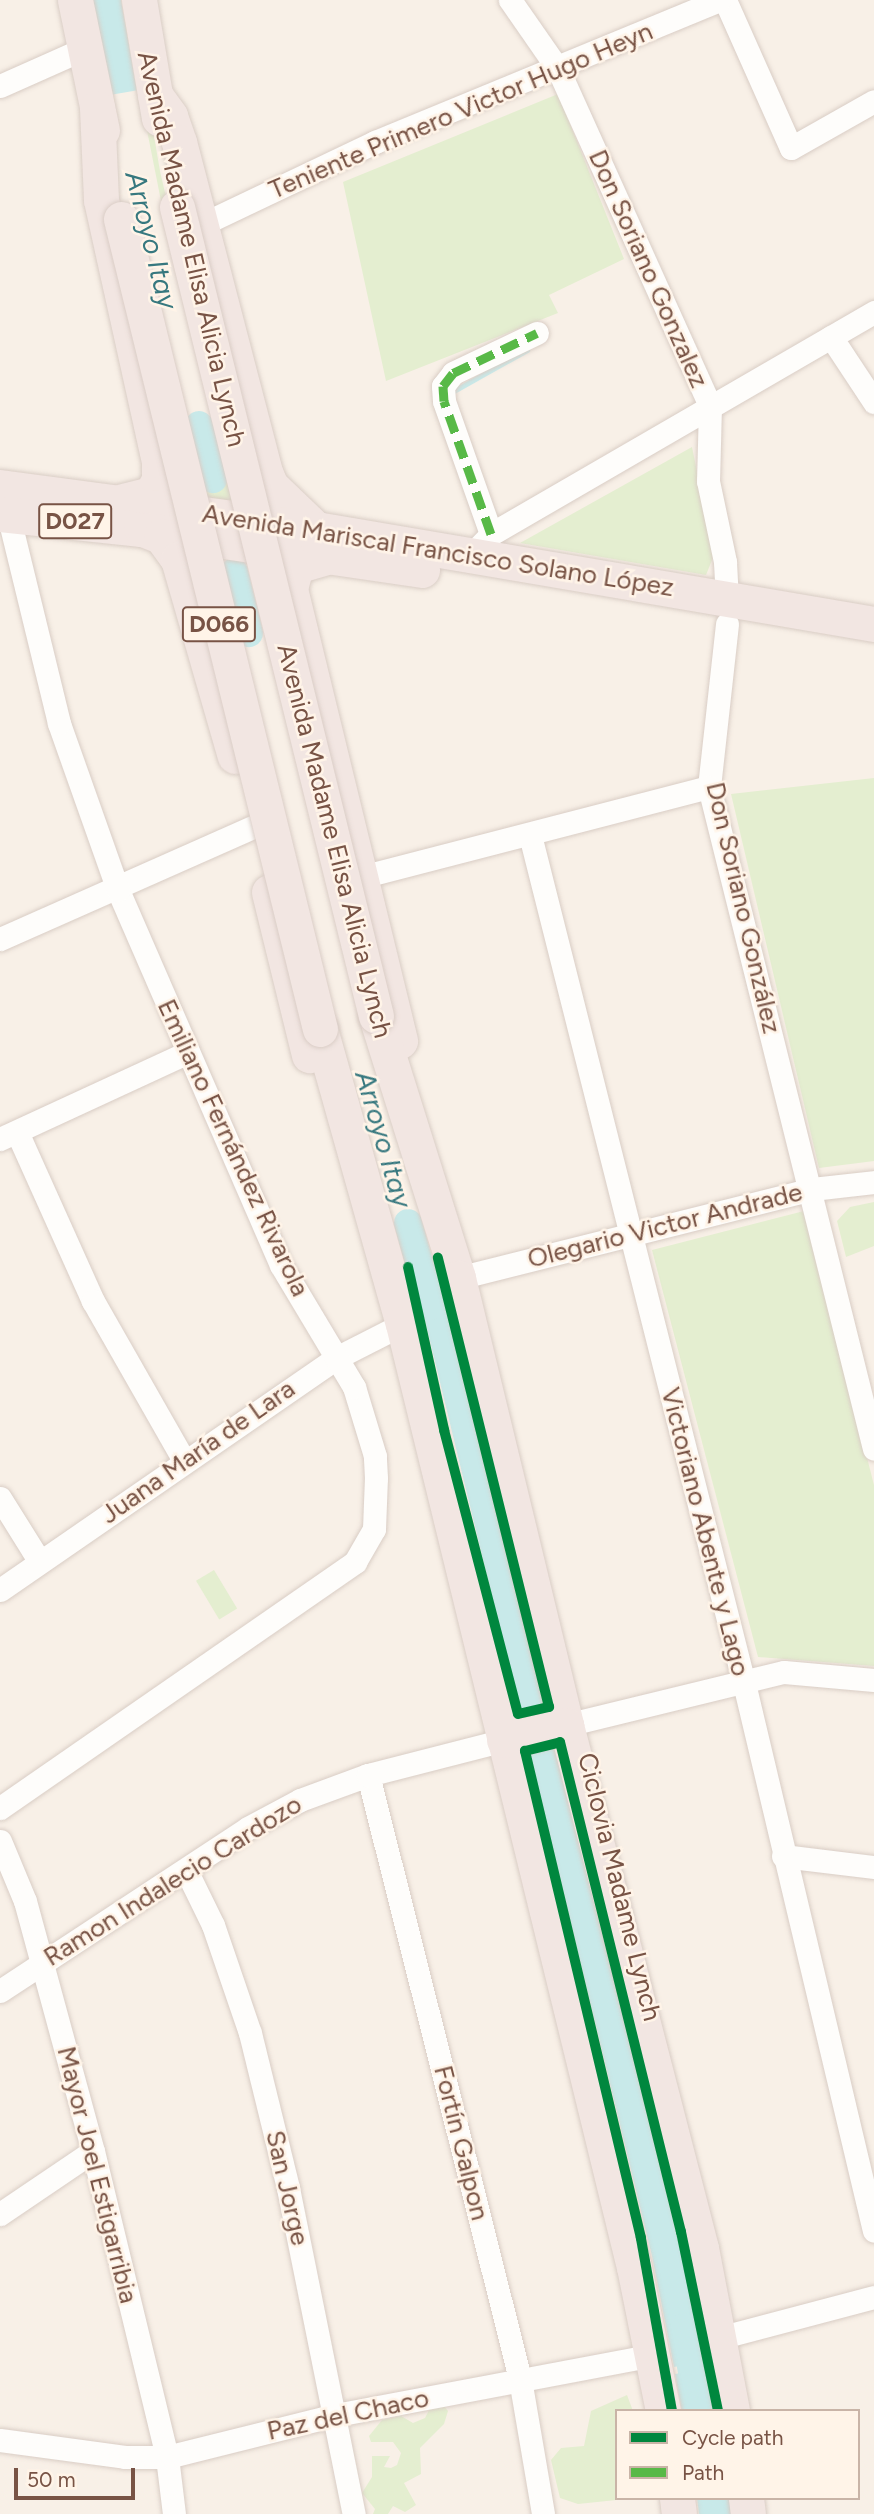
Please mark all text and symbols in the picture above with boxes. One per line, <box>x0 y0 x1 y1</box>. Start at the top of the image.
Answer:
street label: Teniente Primero Victor Hugo Heyn <box>265 16 657 206</box>
street label: Avenida Madame Elisa Alicia Lynch <box>130 48 252 450</box>
street label: Don Soriano Gonzalez <box>581 145 715 393</box>
water label: Arroyo Itay <box>119 167 185 313</box>
street label: Avenida Mariscal Francisco Solano López <box>200 498 676 604</box>
road number: D027 <box>36 500 114 542</box>
road number: D066 <box>180 604 258 644</box>
street label: Avenida Madame Elisa Alicia Lynch <box>270 641 398 1041</box>
street label: Don Soriano González <box>699 779 787 1037</box>
street label: Emiliano Fernández Rivarola <box>150 995 316 1301</box>
water label: Arroyo Itay <box>348 1067 420 1211</box>
street label: Olegario Victor Andrade <box>524 1177 806 1275</box>
street label: Juana María de Lara <box>95 1373 301 1531</box>
street label: Victoriano Abente y Lago <box>654 1385 756 1679</box>
street label: Ciclovia Madame Lynch <box>571 1750 667 2024</box>
street label: Ramon Indalecio Cardozo <box>38 1789 308 1973</box>
street label: Mayor Joel Estigarribia <box>50 2043 144 2307</box>
street label: Fortín Galpon <box>427 2062 495 2224</box>
street label: San Jorge <box>259 2128 315 2248</box>
street label: Paz del Chaco <box>264 2383 432 2447</box>
legend <box>615 2409 860 2500</box>
text: Cycle path <box>682 2425 783 2450</box>
scale bar <box>18 2454 138 2498</box>
text: Path <box>682 2460 724 2485</box>
text: 50 m <box>27 2467 76 2492</box>

